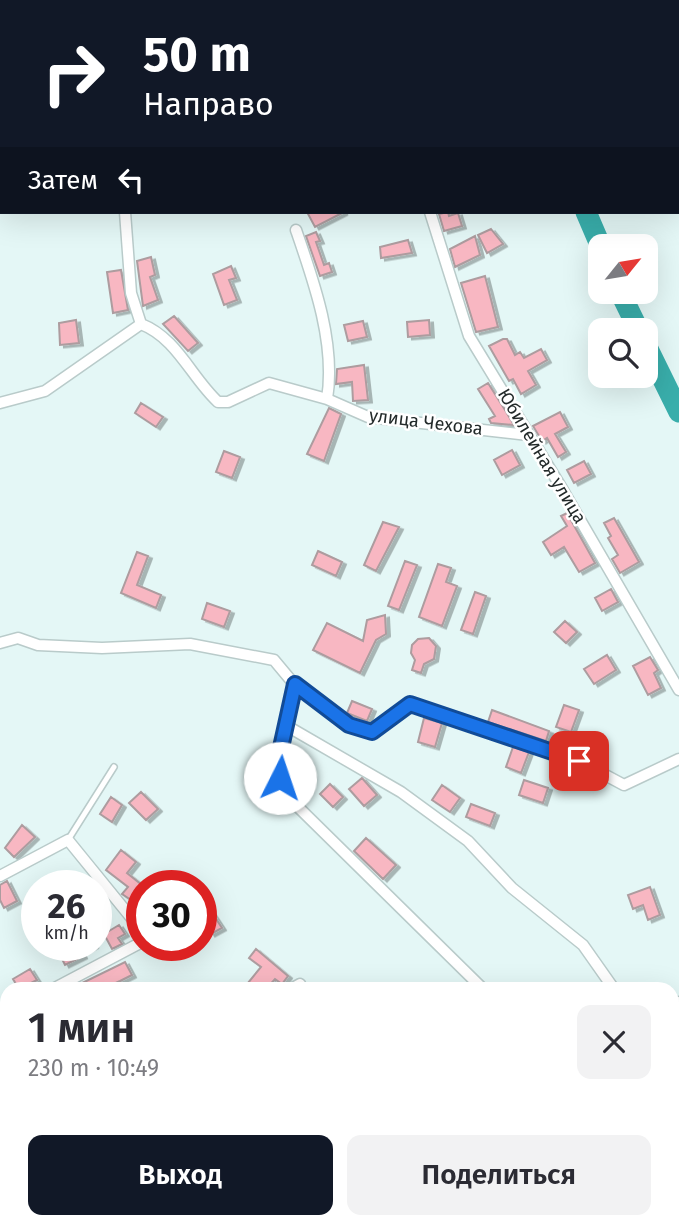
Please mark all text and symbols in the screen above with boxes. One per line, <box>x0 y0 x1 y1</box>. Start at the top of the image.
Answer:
text: 50 m <box>143 25 251 84</box>
icon: right <box>28 28 119 119</box>
text: Направо <box>143 85 274 123</box>
icon: left <box>112 161 150 199</box>
text: Затем <box>28 165 98 196</box>
north arrow <box>588 234 658 304</box>
map controls <box>588 234 658 388</box>
button: search <box>588 318 658 388</box>
street label: Юбилейная улица <box>493 384 591 528</box>
street label: улица Чехова <box>368 404 484 440</box>
pin <box>549 731 609 791</box>
position arrow <box>243 741 317 815</box>
icon: arrive <box>560 742 598 780</box>
speed limit sign: 30 <box>126 870 217 961</box>
text: 26 <box>48 885 85 927</box>
text: km/h <box>44 922 89 944</box>
text: 1 мин <box>28 1003 135 1053</box>
button: close <box>577 1005 651 1079</box>
text: 230 m · 10:49 <box>28 1054 159 1082</box>
button: Выход <box>28 1135 333 1215</box>
button: Поделиться <box>347 1135 651 1215</box>

